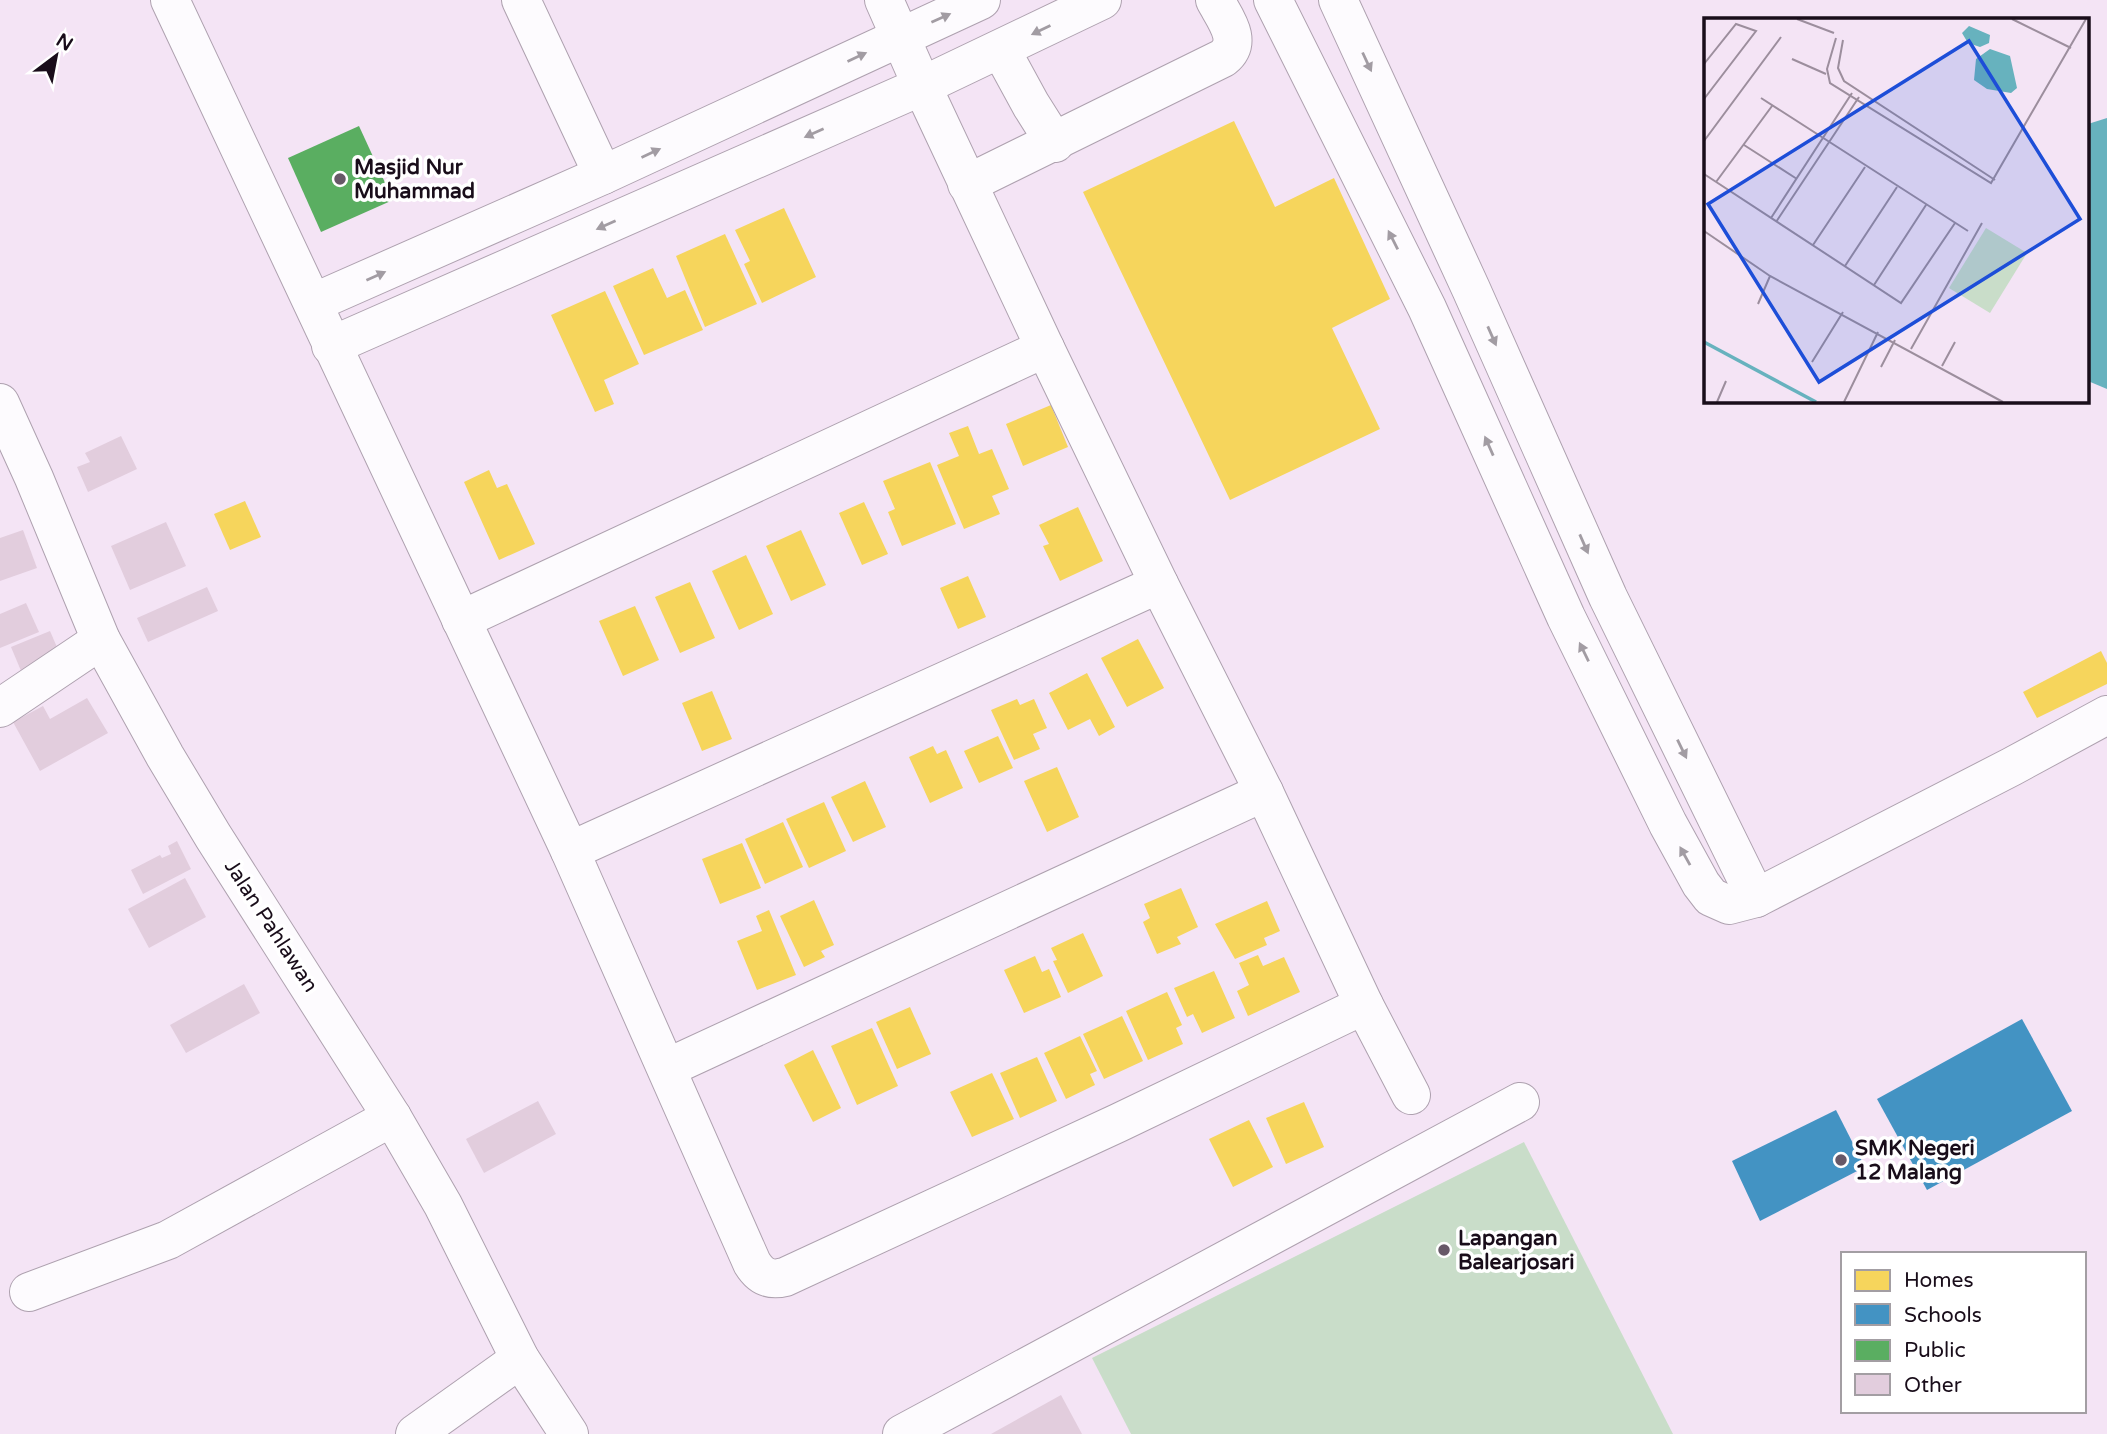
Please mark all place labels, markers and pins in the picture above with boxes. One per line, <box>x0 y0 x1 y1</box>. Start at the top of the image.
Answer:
place label: Masjid Nur Muhammad <box>354 155 475 204</box>
marker: Masjid Nur Muhammad <box>332 171 348 187</box>
place label: SMK Negeri 12 Malang <box>1855 1136 1975 1185</box>
marker: SMK Negeri 12 Malang <box>1833 1152 1849 1168</box>
place label: Lapangan Balearjosari <box>1458 1226 1575 1275</box>
marker: Lapangan Balearjosari <box>1436 1242 1452 1258</box>

